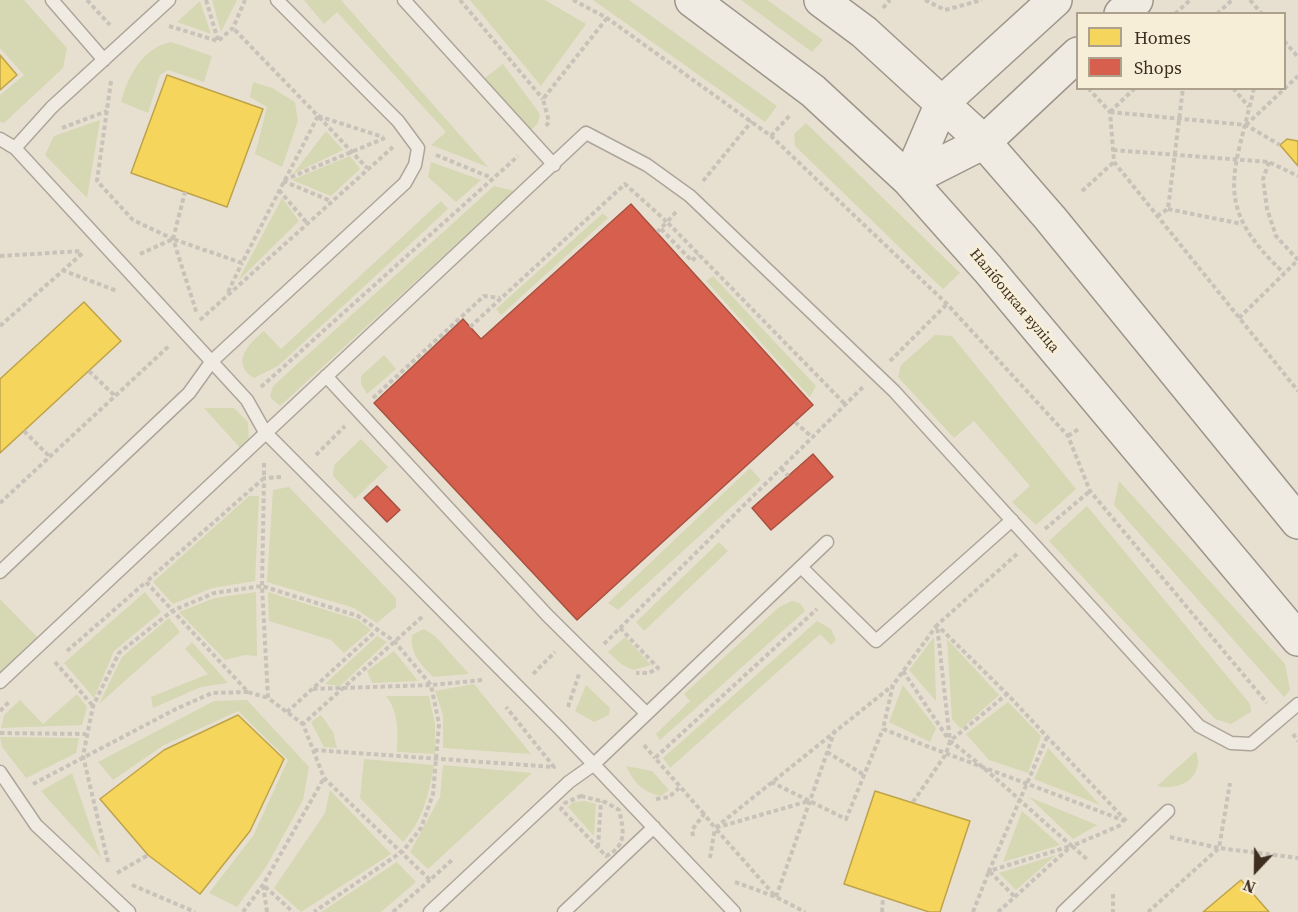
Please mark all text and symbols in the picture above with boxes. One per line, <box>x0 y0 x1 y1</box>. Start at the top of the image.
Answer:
legend <box>1076 12 1286 90</box>
text: Homes <box>1134 25 1191 50</box>
text: Shops <box>1134 55 1182 80</box>
street label: Налібоцкая вуліца <box>965 245 1063 357</box>
north arrow <box>1226 840 1286 900</box>
text: N <box>1240 874 1259 899</box>

